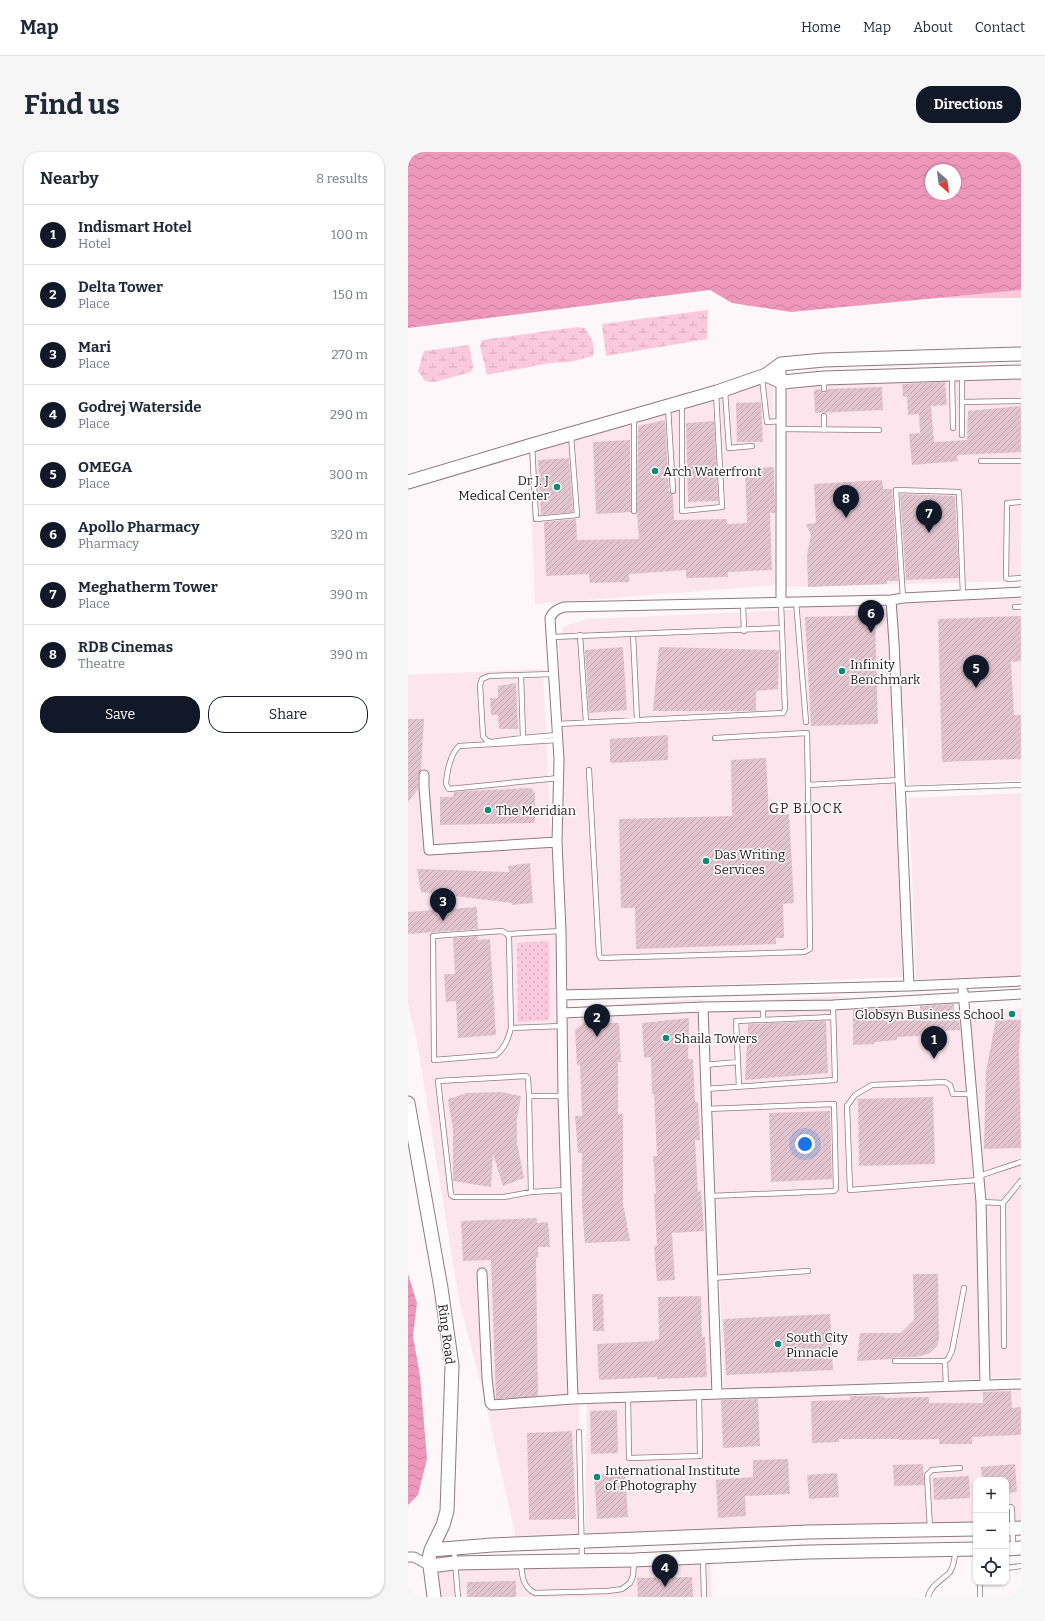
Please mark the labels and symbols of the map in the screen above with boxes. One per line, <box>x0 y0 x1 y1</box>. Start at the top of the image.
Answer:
north arrow <box>925 164 961 200</box>
place label: Arch Waterfront <box>663 464 762 479</box>
marker: Arch Waterfront <box>650 466 660 476</box>
place label: Dr J. J Medical Center <box>458 473 549 503</box>
marker: Dr J. J Medical Center <box>552 482 562 492</box>
pin: 8 <box>833 485 859 518</box>
pin: 7 <box>916 500 942 533</box>
pin: 6 <box>858 600 884 633</box>
pin: 5 <box>963 655 989 688</box>
place label: Infinity Benchmark <box>850 657 921 687</box>
marker: Infinity Benchmark <box>837 666 847 676</box>
district label: GP BLOCK <box>769 800 843 817</box>
place label: The Meridian <box>496 803 577 818</box>
marker: The Meridian <box>483 805 493 815</box>
place label: Das Writing Services <box>714 847 785 877</box>
marker: Das Writing Services <box>701 856 711 866</box>
pin: 3 <box>430 888 456 921</box>
pin: 2 <box>584 1004 610 1037</box>
place label: Globsyn Business School <box>855 1007 1004 1022</box>
marker: Globsyn Business School <box>1007 1009 1017 1019</box>
pin: 1 <box>921 1026 947 1059</box>
place label: Shaila Towers <box>674 1031 757 1046</box>
marker: Shaila Towers <box>661 1033 671 1043</box>
your location <box>795 1134 815 1154</box>
street label: Ring Road <box>435 1303 458 1365</box>
place label: South City Pinnacle <box>786 1330 848 1360</box>
marker: South City Pinnacle <box>773 1339 783 1349</box>
place label: International Institute of Photography <box>605 1463 740 1493</box>
marker: International Institute of Photography <box>592 1472 602 1482</box>
pin: 4 <box>652 1554 678 1587</box>

